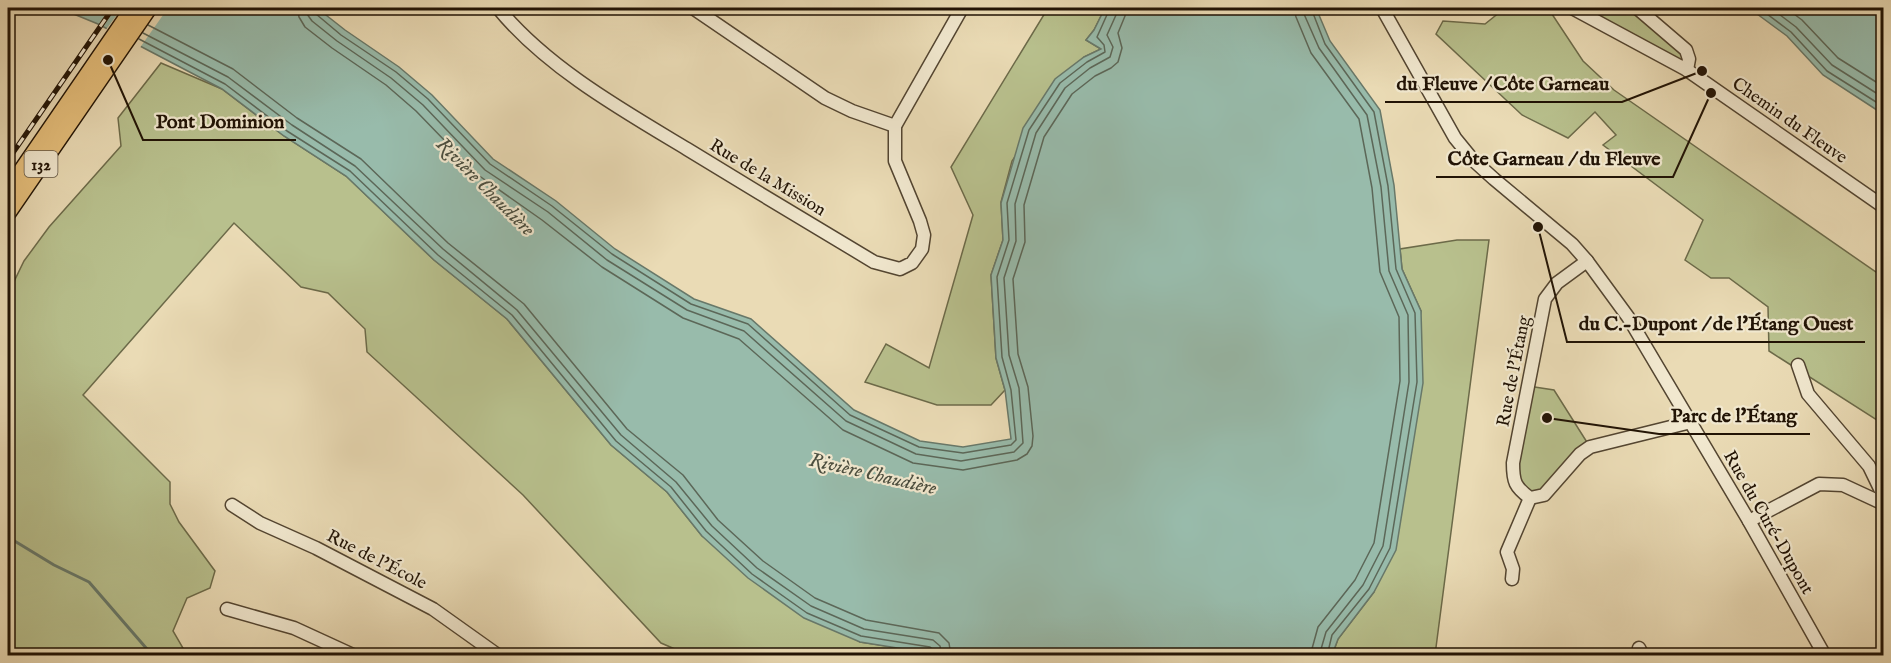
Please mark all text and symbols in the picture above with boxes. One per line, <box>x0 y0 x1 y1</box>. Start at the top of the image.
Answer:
callout: du Fleuve / Côte Garneau <box>1385 64 1622 102</box>
text: du Fleuve / Côte Garneau <box>1397 72 1610 97</box>
street label: Chemin du Fleuve <box>1727 73 1851 170</box>
callout: Pont Dominion <box>143 102 296 140</box>
text: Pont Dominion <box>156 110 285 135</box>
water label: Rivière Chaudière <box>430 132 540 242</box>
street label: Rue de la Mission <box>705 134 830 222</box>
callout: Côte Garneau / du Fleuve <box>1436 139 1673 177</box>
text: Côte Garneau / du Fleuve <box>1448 147 1661 172</box>
road number: 132 <box>24 151 57 177</box>
callout: du C.-Dupont / de l'Étang Ouest <box>1567 304 1865 342</box>
text: du C.-Dupont / de l'Étang Ouest <box>1579 312 1853 337</box>
street label: Rue de l'Étang <box>1490 313 1537 429</box>
callout: Parc de l'Étang <box>1659 396 1810 434</box>
text: Parc de l'Étang <box>1671 404 1798 429</box>
street label: Rue du Curé-Dupont <box>1717 447 1818 599</box>
water label: Rivière Chaudière <box>807 448 939 501</box>
street label: Rue de l'École <box>322 523 431 595</box>

